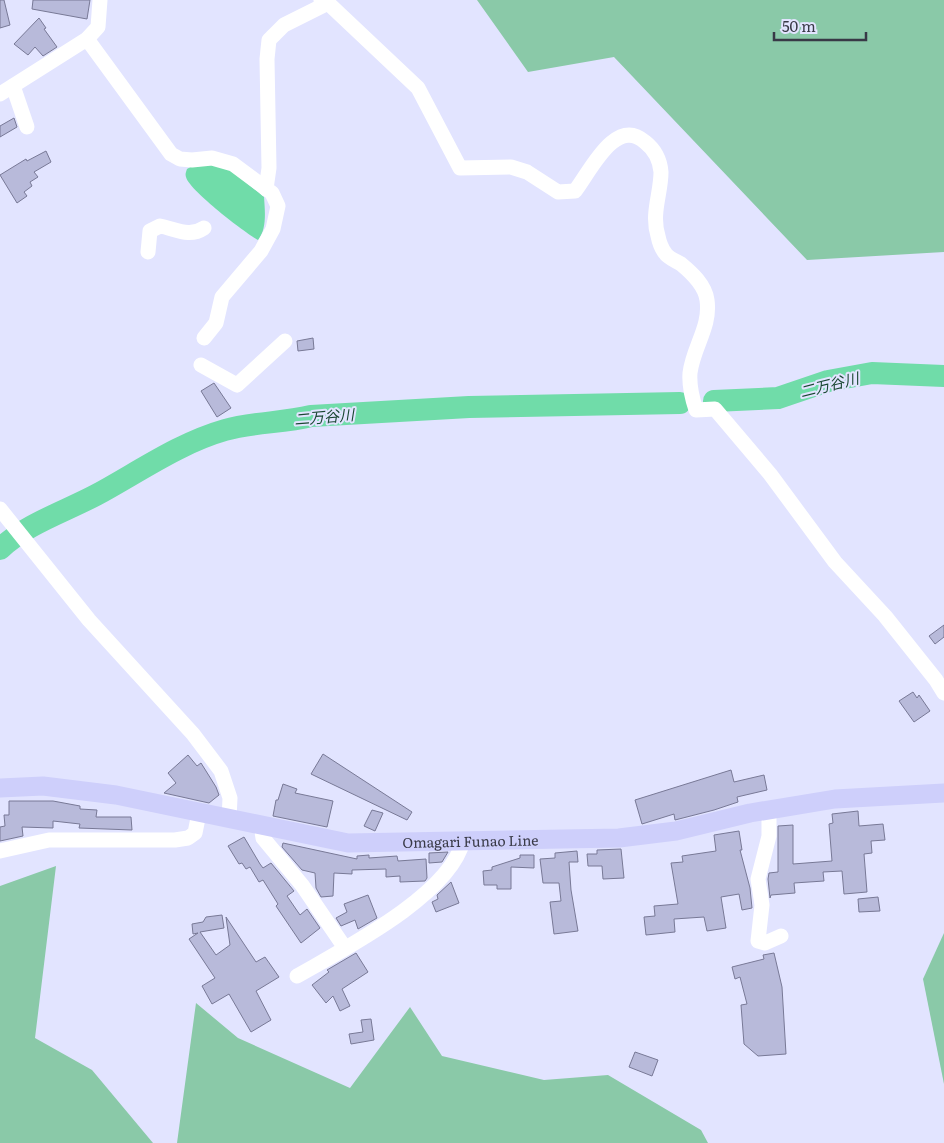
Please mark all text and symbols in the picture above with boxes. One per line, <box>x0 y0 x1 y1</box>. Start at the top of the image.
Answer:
scale bar <box>774 10 866 42</box>
text: 50 m <box>782 14 816 37</box>
water label: 二万谷川 <box>797 365 863 402</box>
water label: 二万谷川 <box>293 402 357 430</box>
street label: Omagari Funao Line <box>402 829 539 852</box>

